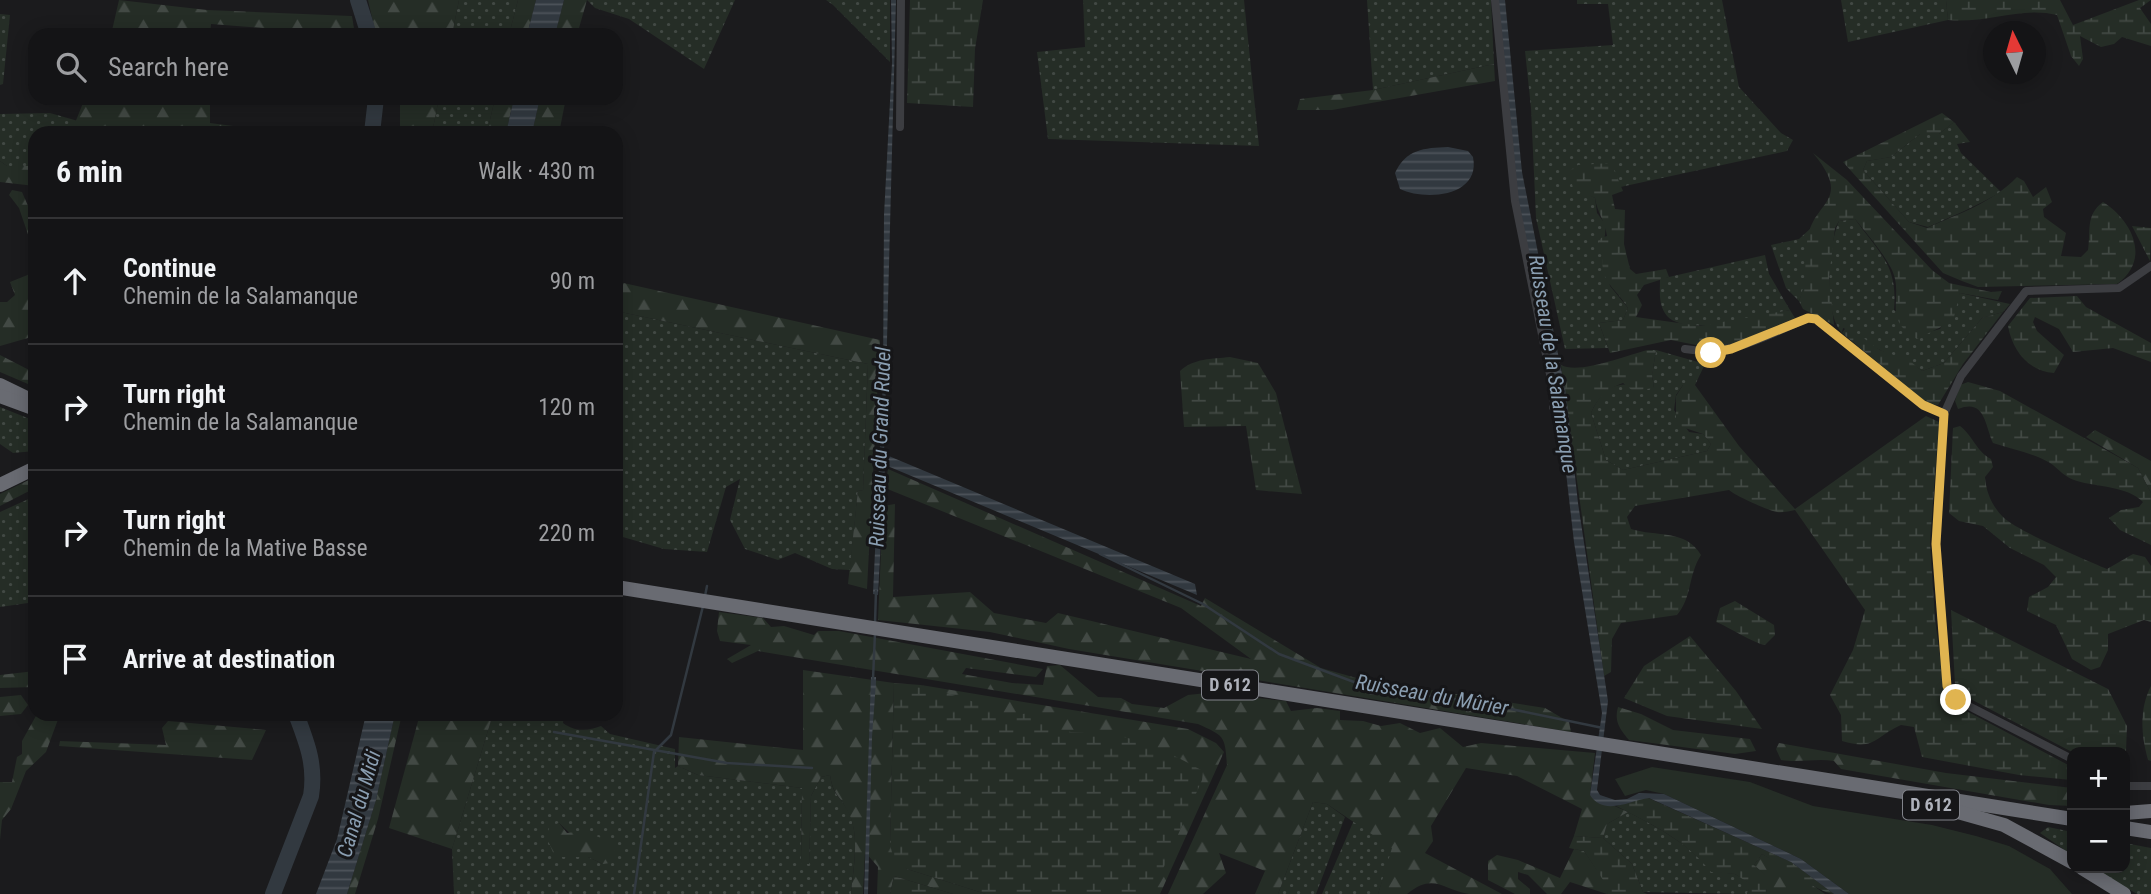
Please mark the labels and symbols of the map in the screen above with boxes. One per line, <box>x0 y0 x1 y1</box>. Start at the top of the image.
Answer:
north arrow <box>1983 21 2046 84</box>
water label: Ruisseau de la Salamanque <box>1524 253 1582 475</box>
route start <box>1695 337 1726 368</box>
water label: Ruisseau du Grand Rudel <box>865 346 895 547</box>
road number: D 612 <box>1202 670 1258 700</box>
water label: Ruisseau du Mûrier <box>1354 670 1511 720</box>
route end <box>1940 684 1971 715</box>
water label: Canal du Midi <box>332 748 386 860</box>
road number: D 612 <box>1903 790 1959 820</box>

